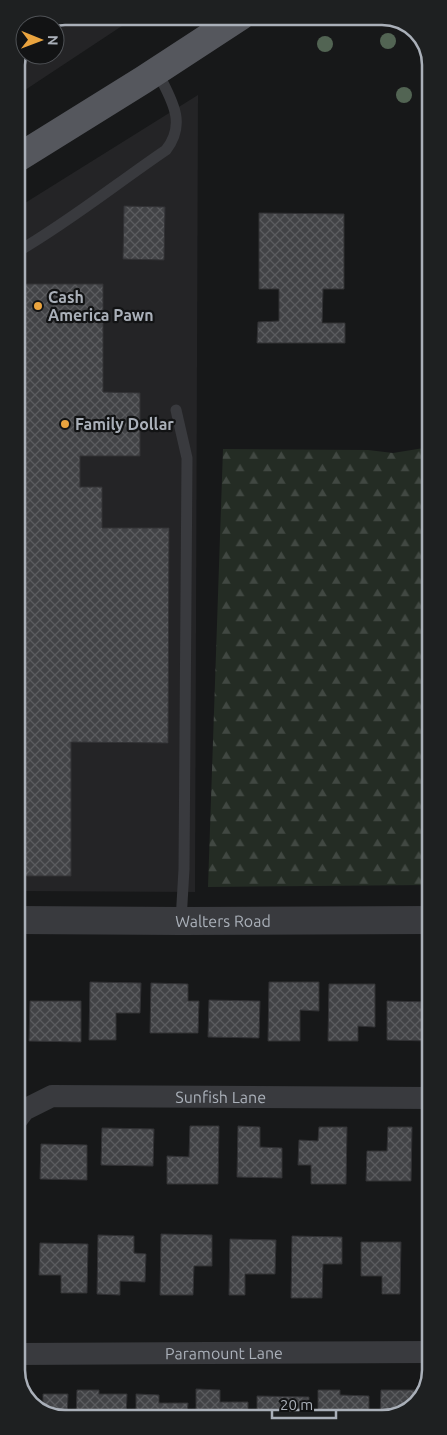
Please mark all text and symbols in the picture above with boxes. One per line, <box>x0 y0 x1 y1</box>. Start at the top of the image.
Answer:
north arrow <box>15 15 65 65</box>
text: N <box>45 35 61 46</box>
place label: Cash America Pawn <box>48 288 154 324</box>
marker: Cash America Pawn <box>32 300 44 312</box>
place label: Family Dollar <box>75 415 174 433</box>
marker: Family Dollar <box>59 418 71 430</box>
street label: Walters Road <box>175 912 271 930</box>
street label: Sunfish Lane <box>175 1088 266 1106</box>
street label: Paramount Lane <box>165 1344 283 1362</box>
scale bar <box>272 1388 336 1420</box>
text: 20 m <box>280 1396 313 1413</box>

